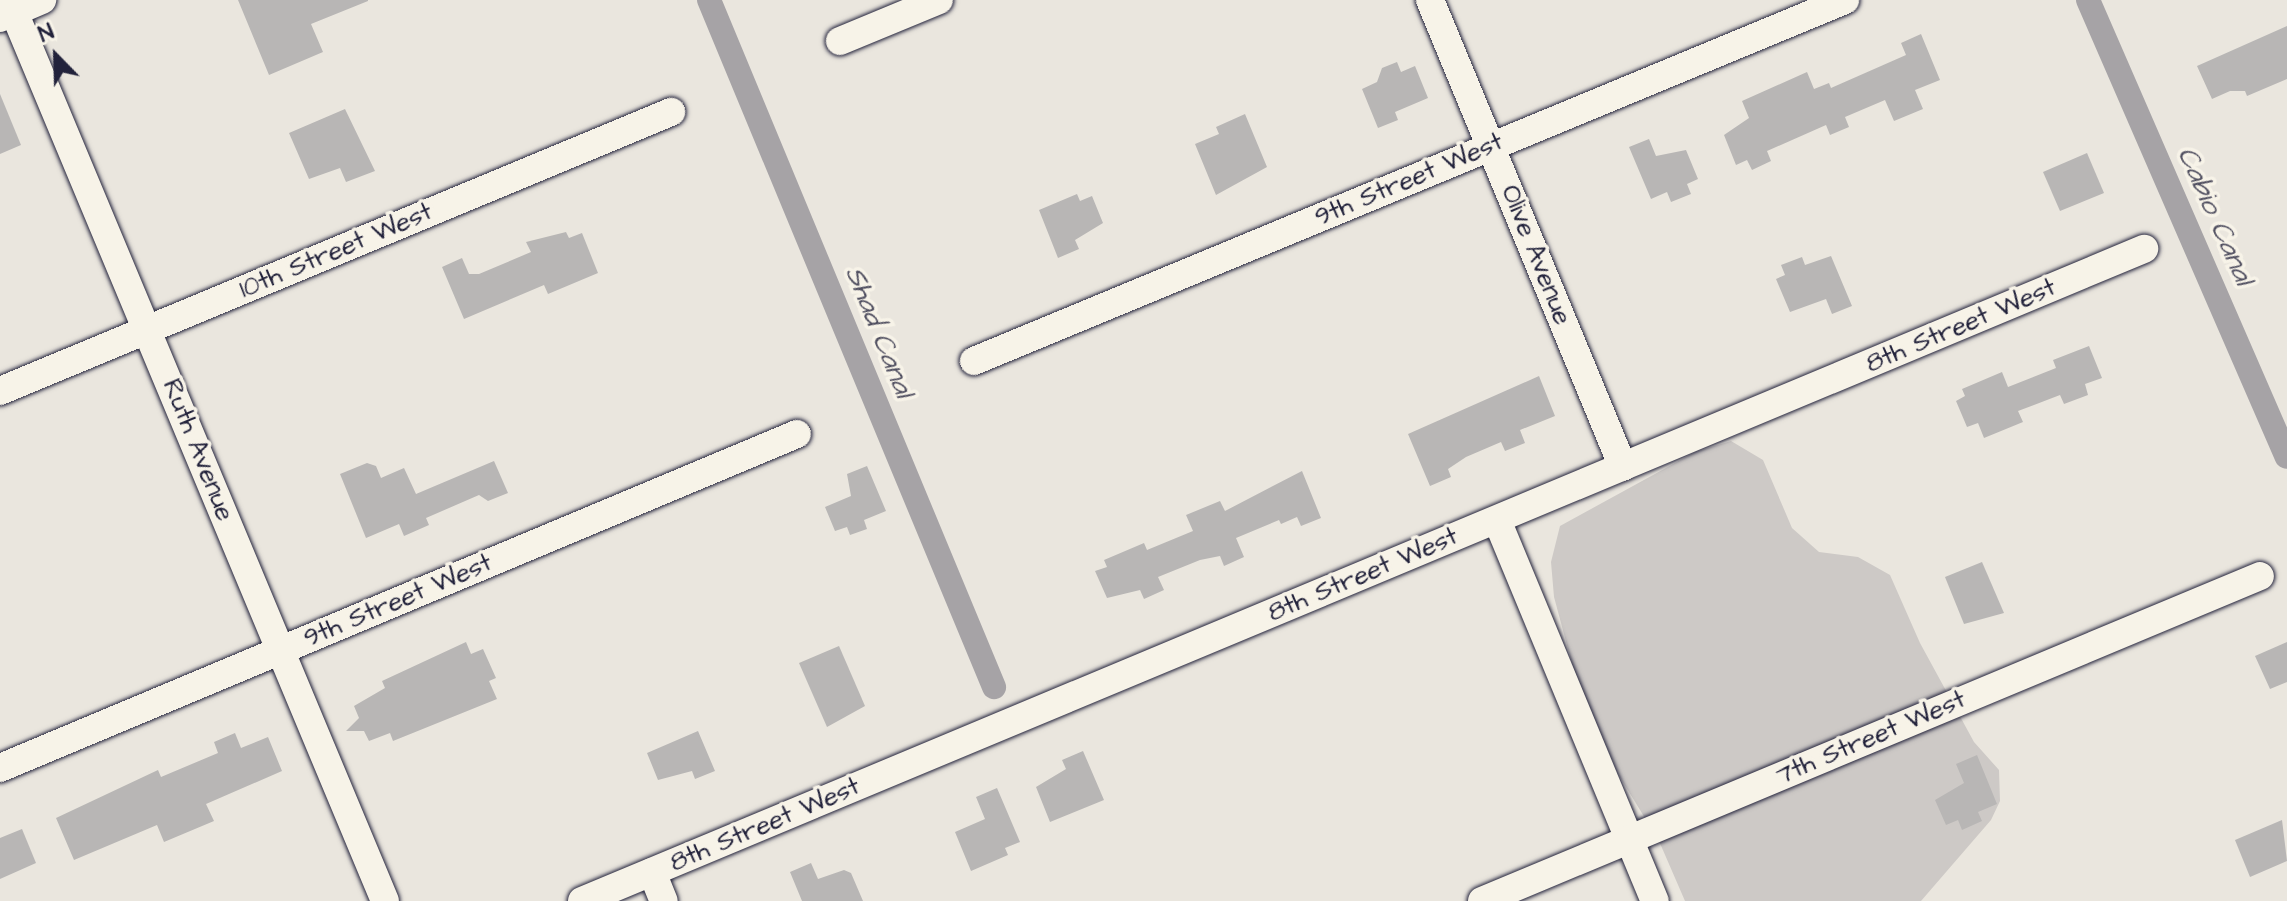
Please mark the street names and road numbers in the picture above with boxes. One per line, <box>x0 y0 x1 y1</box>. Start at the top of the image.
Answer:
street label: 9th Street West <box>1310 126 1508 234</box>
street label: Olive Avenue <box>1494 181 1578 329</box>
street label: 10th Street West <box>235 196 437 306</box>
street label: 8th Street West <box>1861 272 2061 380</box>
street label: Ruth Avenue <box>155 375 241 525</box>
street label: 8th Street West <box>1263 521 1463 629</box>
street label: 9th Street West <box>299 547 497 655</box>
street label: 7th Street West <box>1772 684 1970 792</box>
street label: 8th Street West <box>665 771 865 879</box>

